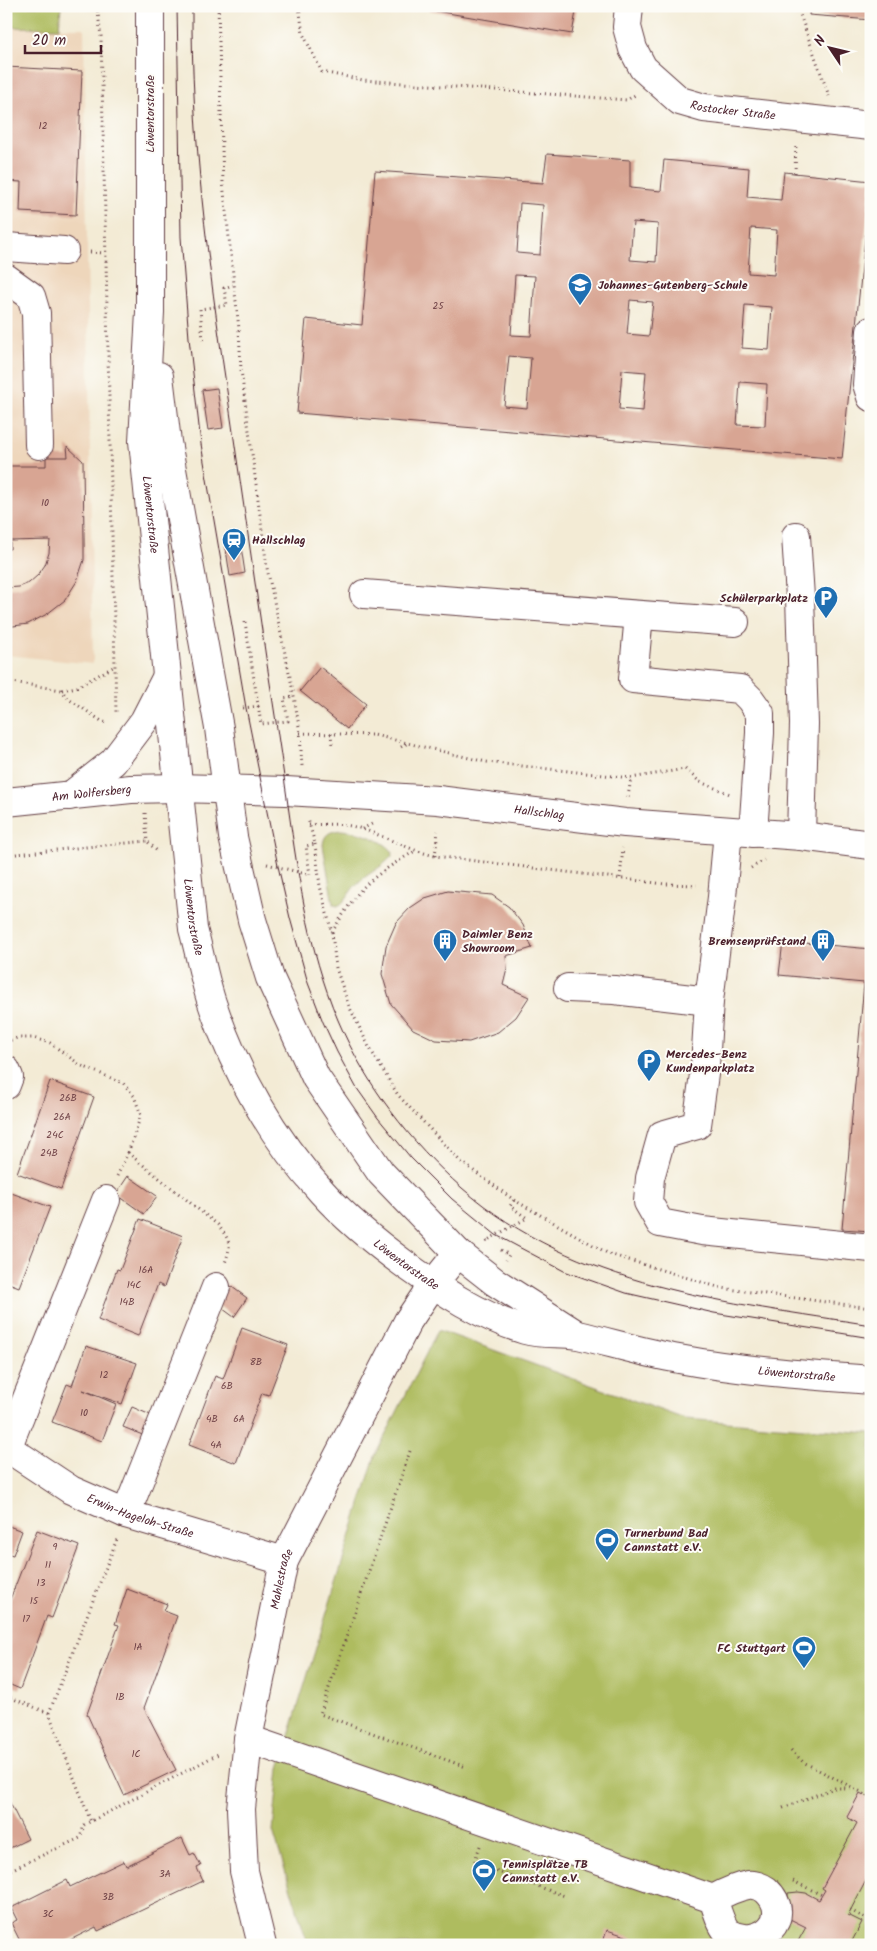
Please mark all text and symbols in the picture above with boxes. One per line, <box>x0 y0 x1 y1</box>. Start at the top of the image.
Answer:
scale bar <box>25 22 101 54</box>
north arrow <box>804 22 854 72</box>
text: 20 m <box>32 29 66 53</box>
text: N <box>809 31 832 51</box>
street label: Löwentorstraße <box>141 75 160 153</box>
street label: Rostocker Straße <box>688 95 777 125</box>
house number: 12 <box>39 118 48 134</box>
school or university icon: Johannes-Gutenberg-Schule <box>567 272 593 306</box>
place label: Johannes-Gutenberg-Schule <box>598 276 748 295</box>
house number: 25 <box>432 298 444 314</box>
street label: Löwentorstraße <box>137 475 164 555</box>
house number: 10 <box>41 495 49 511</box>
station icon: Hallschlag <box>221 527 247 561</box>
place label: Hallschlag <box>252 531 306 550</box>
parking icon: Schülerparkplatz <box>813 585 839 619</box>
place label: Schülerparkplatz <box>720 589 808 608</box>
street label: Am Wolfersberg <box>51 779 133 807</box>
street label: Hallschlag <box>513 800 566 825</box>
street label: Löwentorstraße <box>178 878 209 958</box>
place label: Daimler Benz Showroom <box>462 925 533 958</box>
building icon: Daimler Benz Showroom <box>432 928 458 962</box>
building icon: Bremsenprüfstand <box>810 928 836 962</box>
place label: Bremsenprüfstand <box>708 932 807 951</box>
place label: Mercedes-Benz Kundenparkplatz <box>666 1045 755 1078</box>
parking icon: Mercedes-Benz Kundenparkplatz <box>636 1048 662 1082</box>
house number: 26B <box>59 1090 77 1106</box>
house number: 26A <box>53 1109 71 1125</box>
house number: 24C <box>46 1127 64 1143</box>
house number: 24B <box>40 1145 58 1161</box>
street label: Löwentorstraße <box>369 1234 444 1296</box>
house number: 16A <box>139 1262 153 1278</box>
house number: 14C <box>127 1277 141 1293</box>
house number: 14B <box>119 1294 135 1310</box>
house number: 8B <box>250 1354 262 1370</box>
street label: Löwentorstraße <box>757 1361 837 1387</box>
house number: 12 <box>100 1367 109 1383</box>
house number: 6B <box>221 1378 233 1394</box>
house number: 10 <box>80 1405 88 1421</box>
house number: 4B <box>206 1411 218 1427</box>
house number: 6A <box>233 1411 245 1427</box>
house number: 4A <box>210 1437 222 1453</box>
street label: Erwin-Hageloh-Straße <box>84 1488 196 1543</box>
place label: Turnerbund Bad Cannstatt e.V. <box>624 1524 709 1557</box>
sports icon: Turnerbund Bad Cannstatt e.V. <box>594 1527 620 1561</box>
house number: 9 <box>53 1539 58 1555</box>
street label: Mahlestraße <box>265 1545 299 1611</box>
house number: 11 <box>45 1557 51 1573</box>
house number: 13 <box>37 1575 46 1591</box>
house number: 15 <box>30 1593 39 1609</box>
house number: 17 <box>22 1611 30 1627</box>
sports icon: FC Stuttgart <box>791 1635 817 1669</box>
house number: 1A <box>133 1639 143 1655</box>
place label: FC Stuttgart <box>717 1639 787 1658</box>
house number: 1B <box>115 1689 125 1705</box>
house number: 1C <box>131 1746 141 1762</box>
place label: Tennisplätze TB Cannstatt e.V. <box>502 1855 588 1888</box>
sports icon: Tennisplätze TB Cannstatt e.V. <box>471 1858 497 1892</box>
house number: 3A <box>159 1866 171 1882</box>
house number: 3B <box>102 1889 114 1905</box>
house number: 3C <box>42 1906 54 1922</box>

